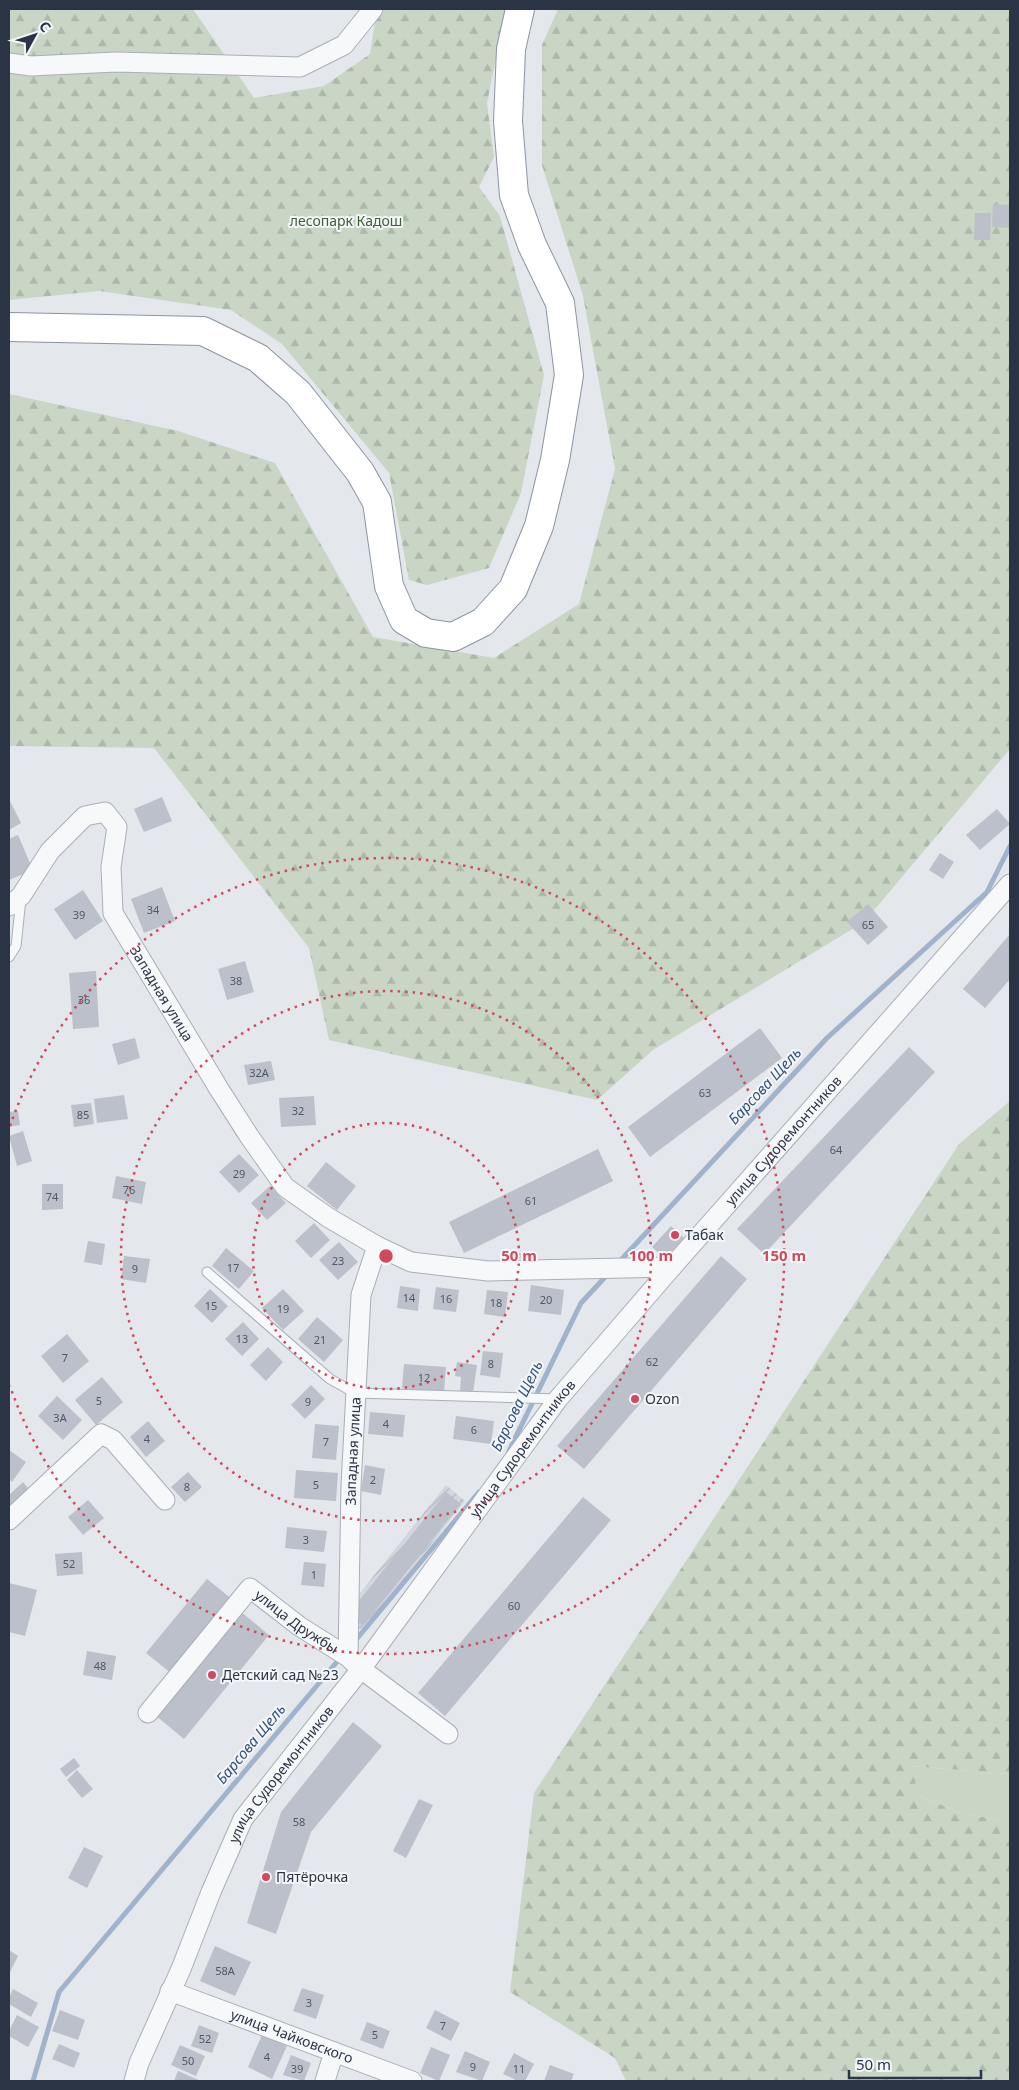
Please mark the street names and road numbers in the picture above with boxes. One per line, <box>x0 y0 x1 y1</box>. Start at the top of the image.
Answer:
street label: Западная улица <box>126 942 198 1045</box>
street label: улица Судоремонтников <box>721 1071 845 1209</box>
street label: улица Судоремонтников <box>465 1375 579 1521</box>
street label: Западная улица <box>341 1396 365 1505</box>
street label: улица Дружбы <box>251 1585 342 1658</box>
street label: улица Судоремонтников <box>224 1702 338 1846</box>
street label: улица Чайковского <box>228 2004 356 2067</box>

